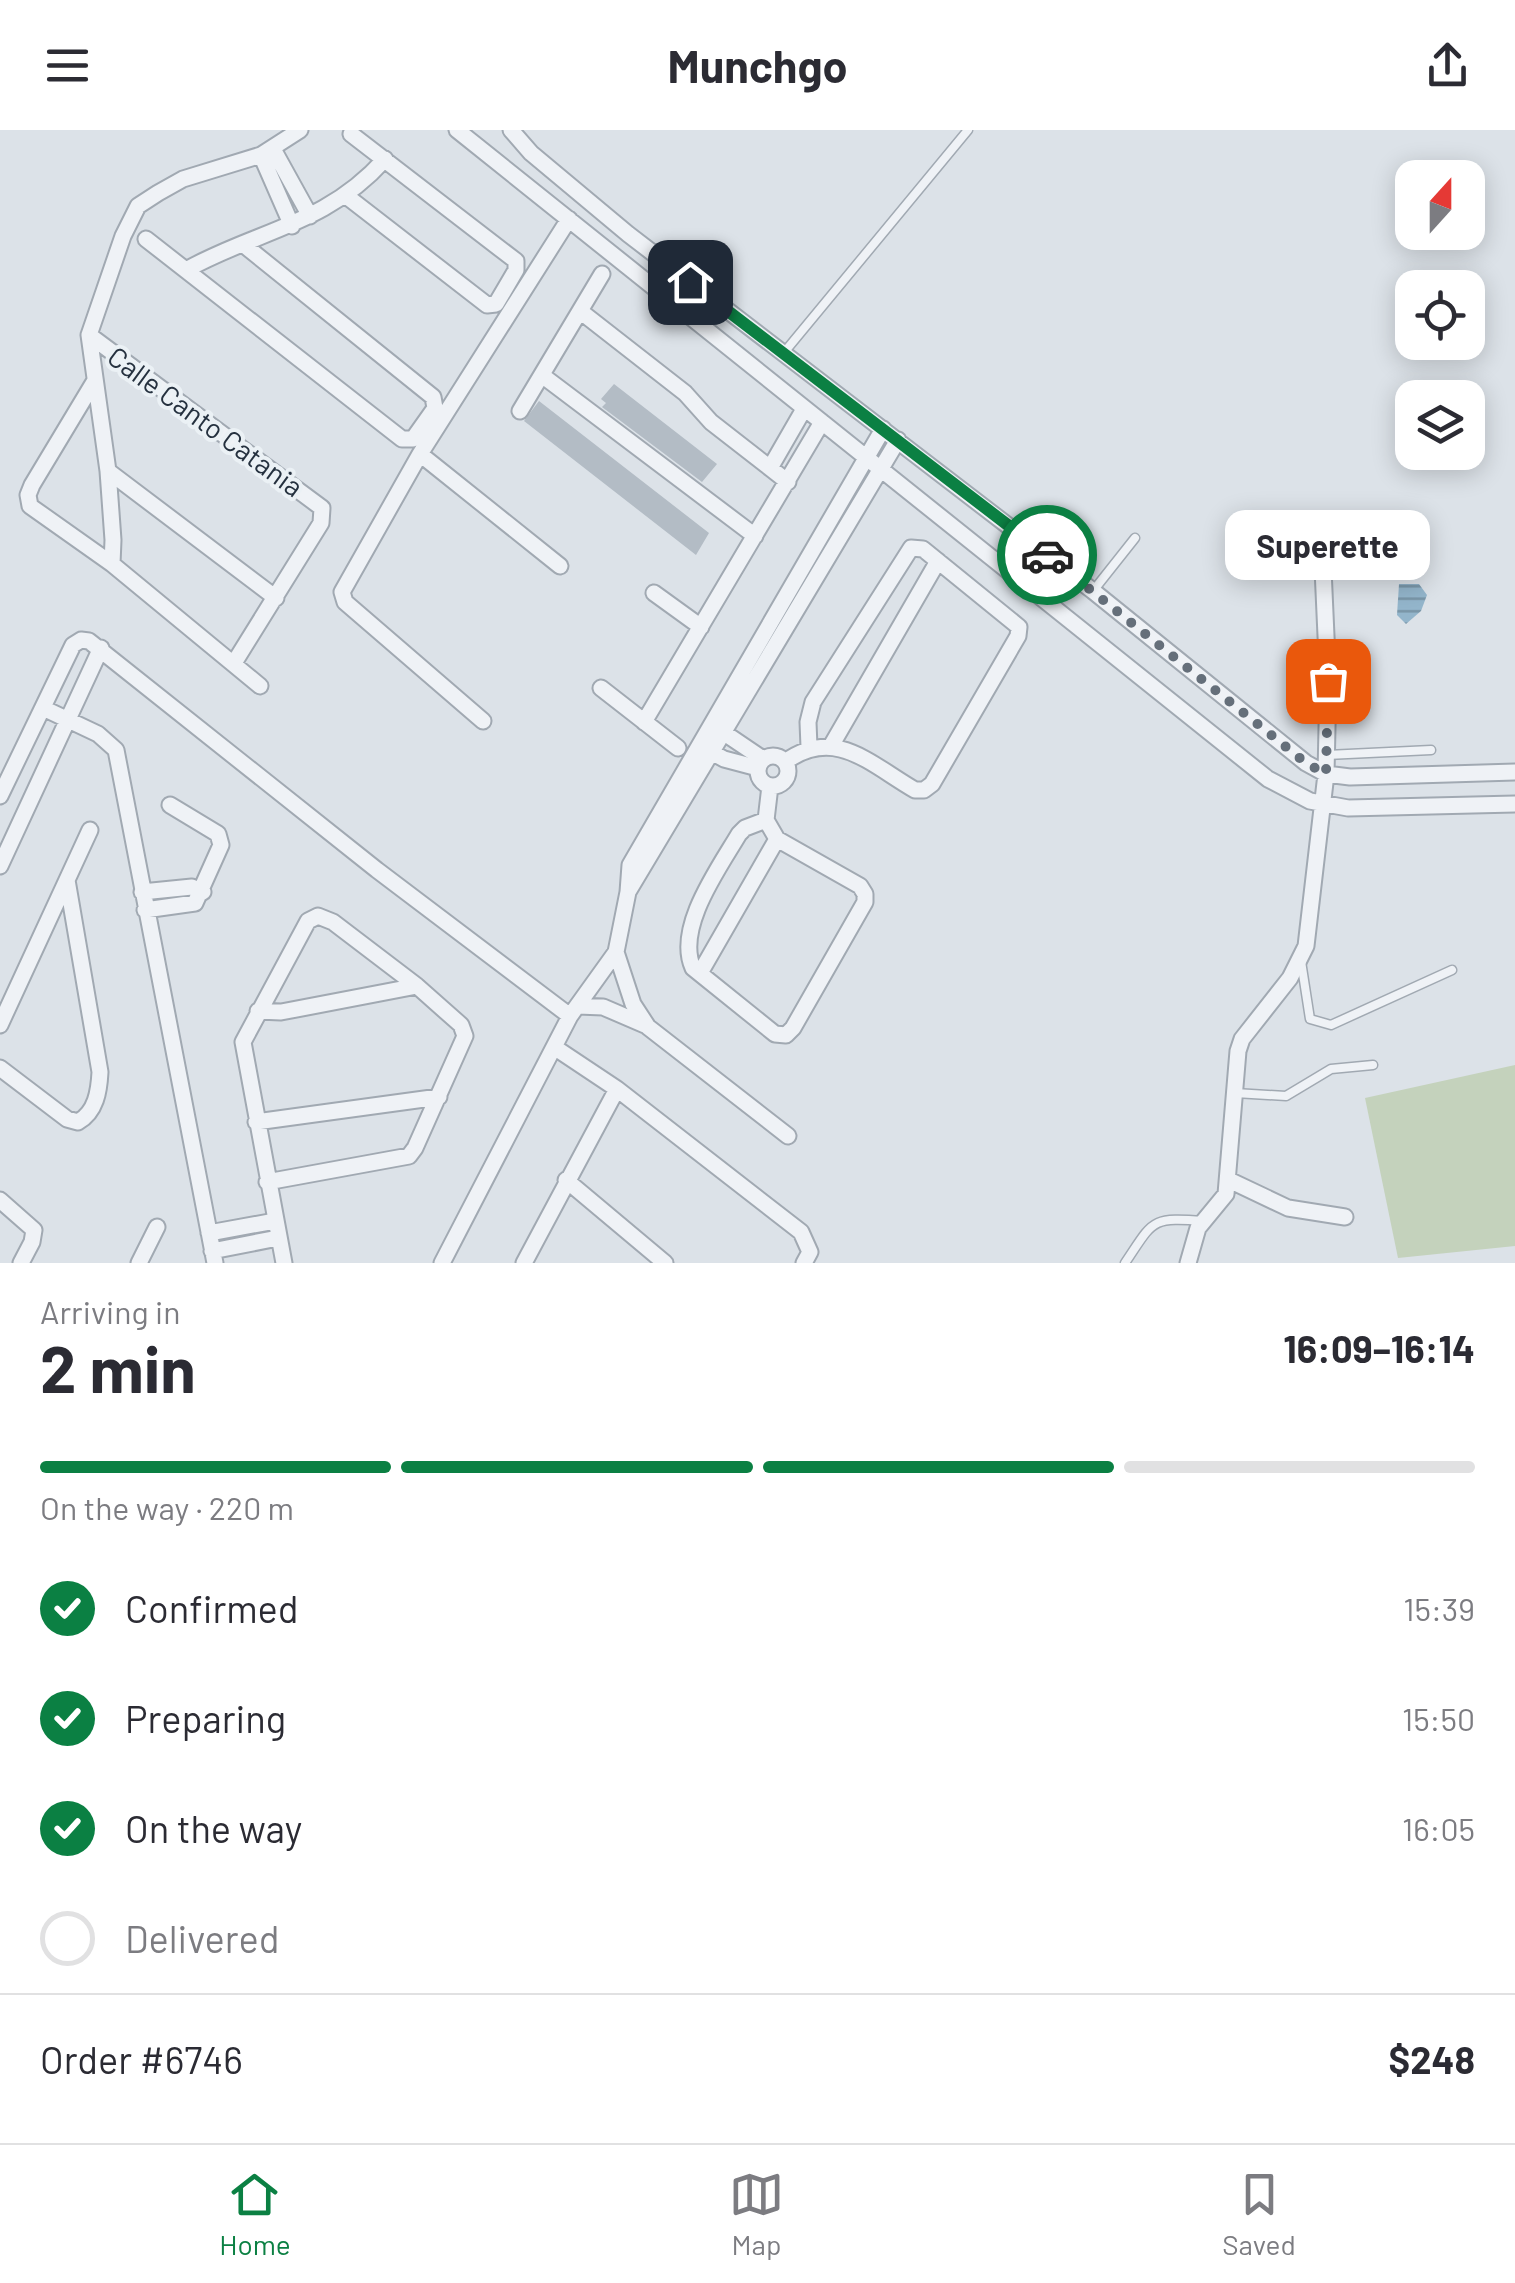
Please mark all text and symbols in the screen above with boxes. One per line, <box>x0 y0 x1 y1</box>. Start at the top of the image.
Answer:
icon: menu <box>40 38 95 93</box>
text: Munchgo <box>667 38 848 92</box>
icon: share <box>1420 38 1475 93</box>
north arrow <box>1395 160 1485 250</box>
map controls <box>1395 160 1485 470</box>
pin <box>648 240 733 325</box>
icon: home <box>663 255 718 310</box>
button: locate <box>1395 270 1485 360</box>
street label: Calle Canto Catania <box>102 339 310 503</box>
button: layers <box>1395 380 1485 470</box>
courier <box>997 505 1097 605</box>
callout: Superette <box>1226 511 1430 581</box>
text: Superette <box>1256 526 1399 564</box>
icon: car <box>1020 528 1075 583</box>
pin <box>1286 639 1371 724</box>
icon: bag <box>1301 654 1356 709</box>
text: Arriving in <box>40 1292 180 1330</box>
text: 16:09–16:14 <box>1283 1325 1475 1371</box>
text: 2 min <box>40 1328 196 1406</box>
text: On the way · 220 m <box>40 1488 294 1526</box>
icon: check <box>40 1581 95 1636</box>
text: Confirmed <box>125 1585 298 1631</box>
text: 15:39 <box>1403 1589 1475 1627</box>
icon: check <box>40 1691 95 1746</box>
text: Preparing <box>125 1695 286 1741</box>
text: 15:50 <box>1402 1699 1475 1737</box>
icon: check <box>40 1801 95 1856</box>
text: On the way <box>125 1805 302 1851</box>
text: 16:05 <box>1402 1809 1475 1847</box>
text: Delivered <box>125 1915 279 1961</box>
text: Order #6746 <box>40 2036 243 2082</box>
text: $248 <box>1388 2036 1475 2082</box>
tab: Home <box>219 2167 291 2261</box>
tab: Map <box>729 2167 784 2261</box>
tab: Saved <box>1222 2167 1296 2261</box>

